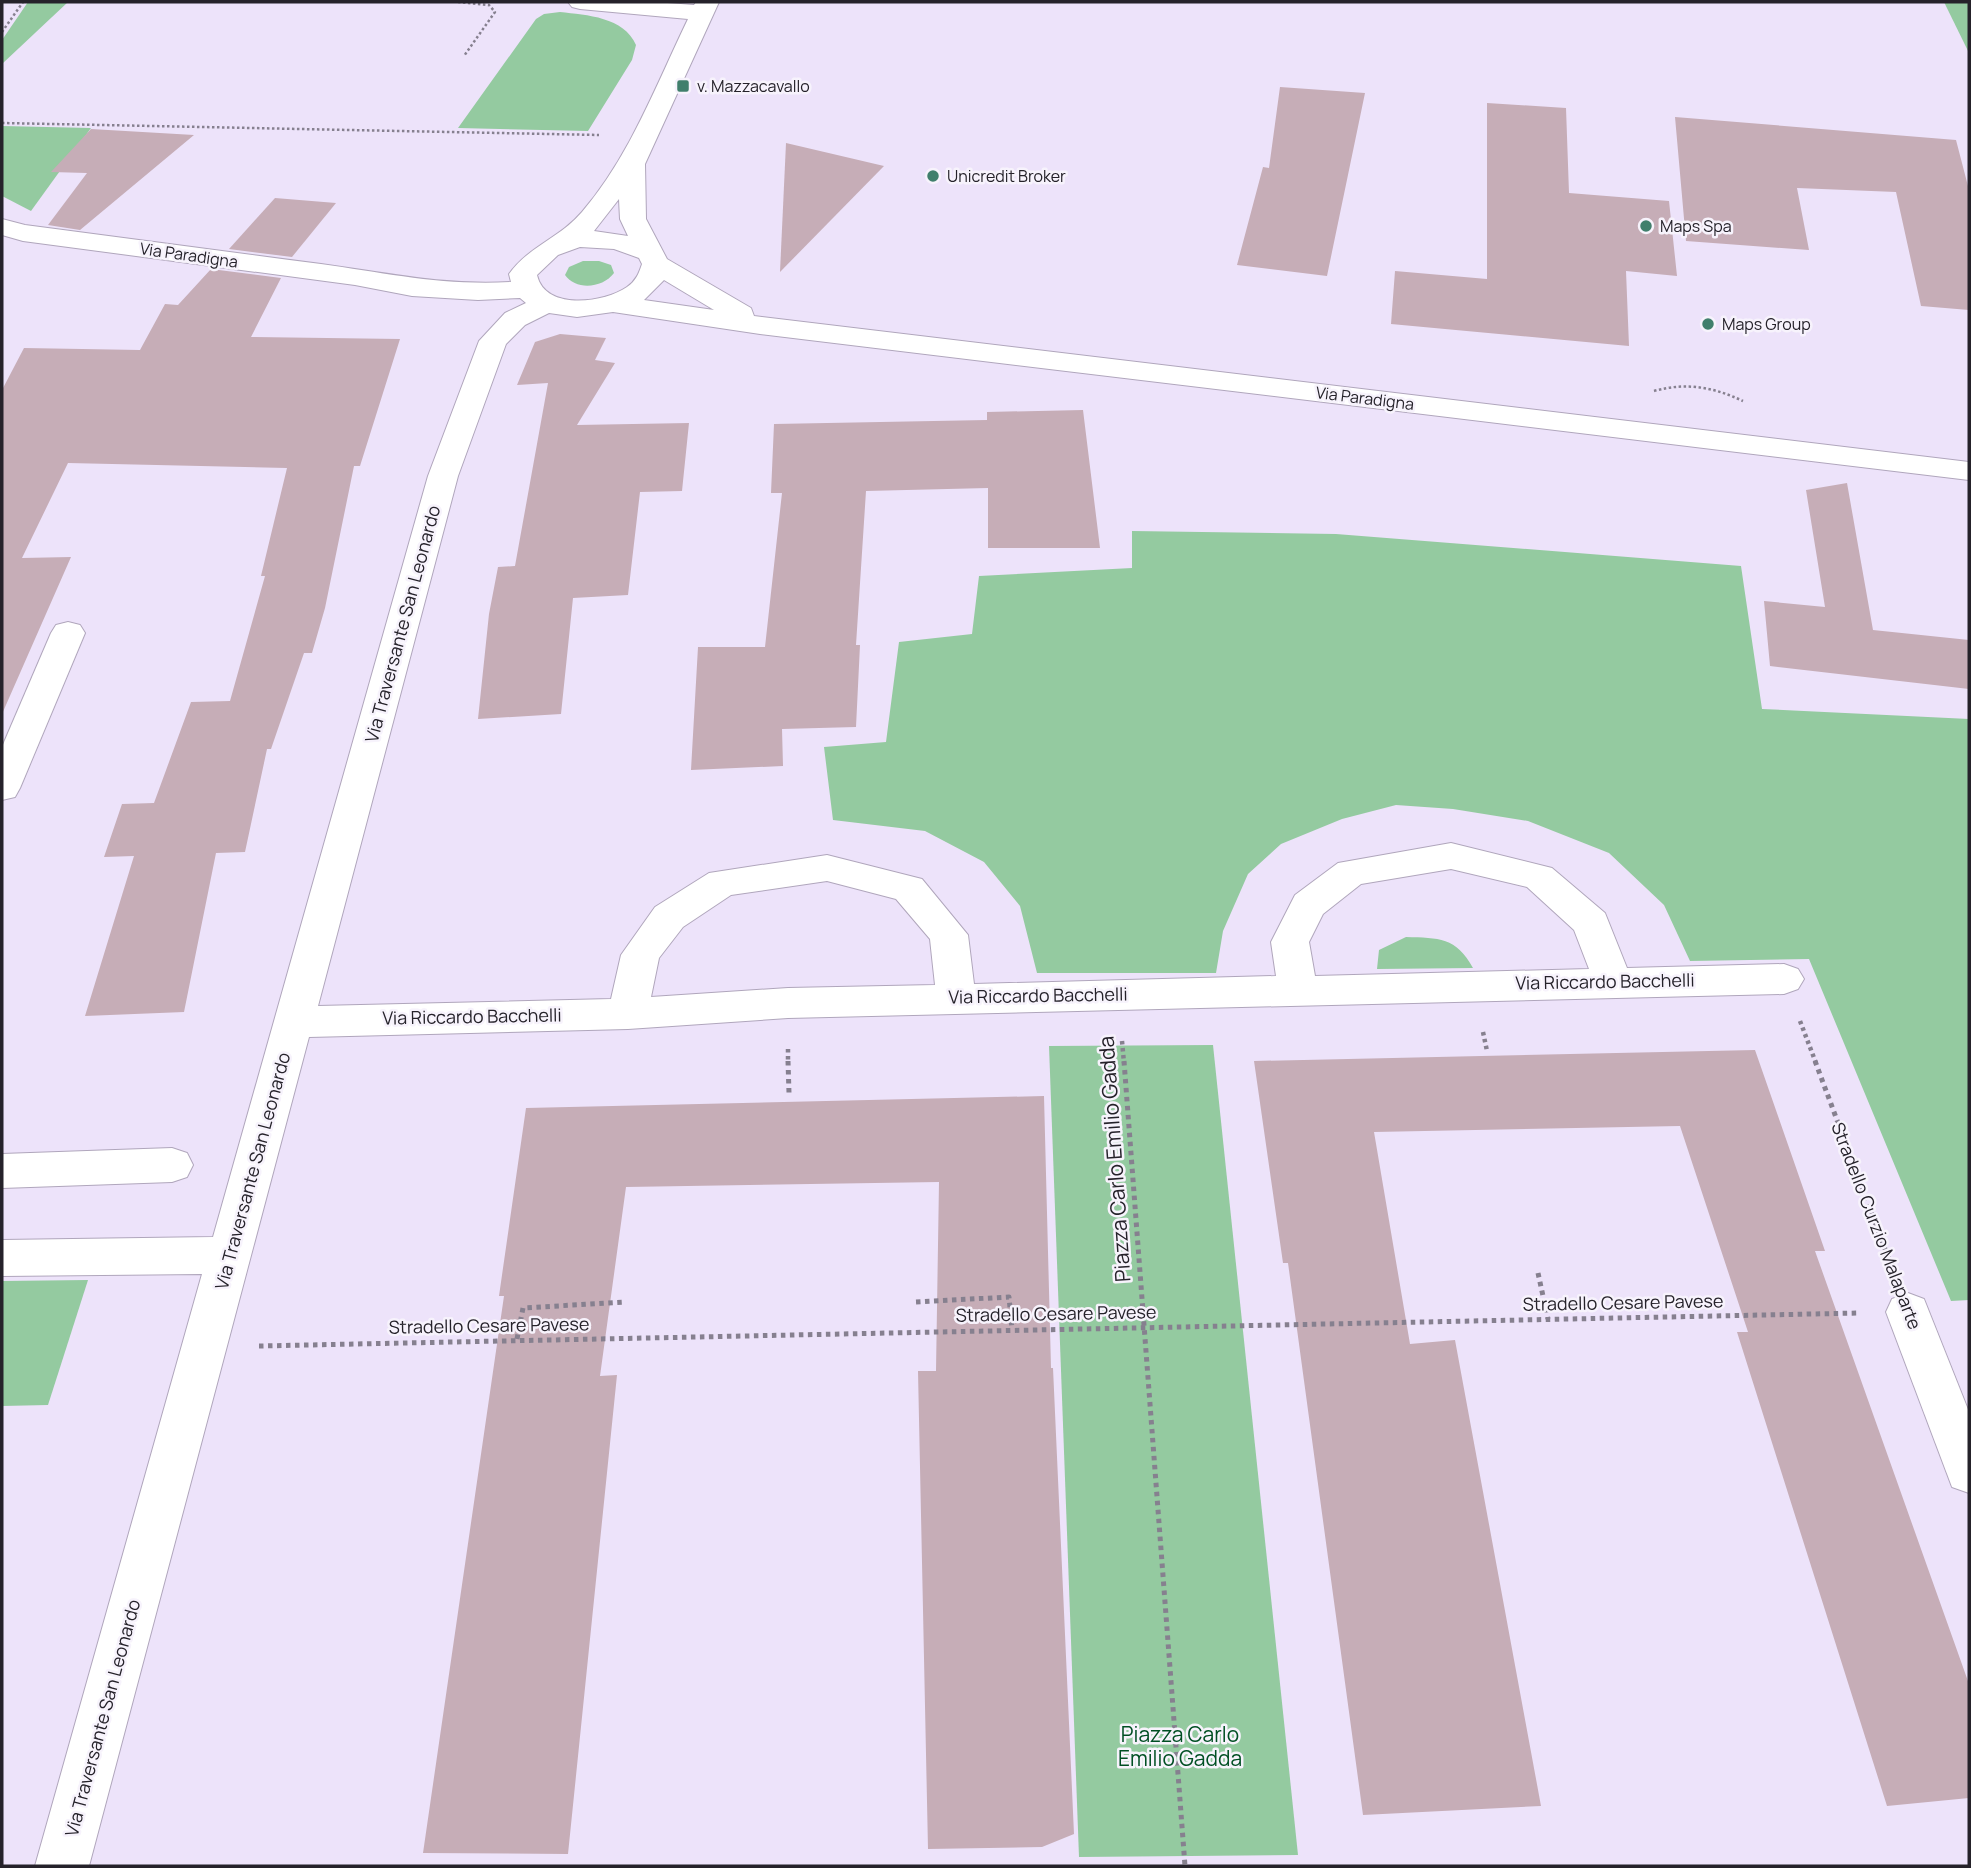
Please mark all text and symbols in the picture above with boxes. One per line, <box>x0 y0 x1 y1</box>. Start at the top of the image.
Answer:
place label: v. Mazzacavallo <box>697 75 810 97</box>
marker: v. Mazzacavallo <box>675 78 691 94</box>
place label: Unicredit Broker <box>947 165 1066 187</box>
marker: Unicredit Broker <box>925 168 941 184</box>
place label: Maps Spa <box>1660 215 1732 237</box>
marker: Maps Spa <box>1638 218 1654 234</box>
street label: Via Paradigna <box>139 237 239 273</box>
place label: Maps Group <box>1722 313 1811 335</box>
marker: Maps Group <box>1700 316 1716 332</box>
street label: Via Paradigna <box>1315 381 1415 415</box>
street label: Via Traversante San Leonardo <box>359 503 445 745</box>
street label: Via Riccardo Bacchelli <box>1515 967 1695 995</box>
street label: Via Riccardo Bacchelli <box>948 981 1128 1009</box>
street label: Via Riccardo Bacchelli <box>382 1002 562 1030</box>
street label: Piazza Carlo Emilio Gadda <box>1091 1035 1137 1283</box>
street label: Via Traversante San Leonardo <box>209 1050 295 1292</box>
street label: Stradello Curzio Malaparte <box>1826 1119 1928 1333</box>
street label: Stradello Cesare Pavese <box>1522 1288 1724 1316</box>
street label: Stradello Cesare Pavese <box>955 1299 1157 1327</box>
street label: Stradello Cesare Pavese <box>388 1311 590 1339</box>
street label: Via Traversante San Leonardo <box>59 1597 145 1839</box>
park label: Piazza Carlo Emilio Gadda <box>1118 1720 1242 1772</box>

